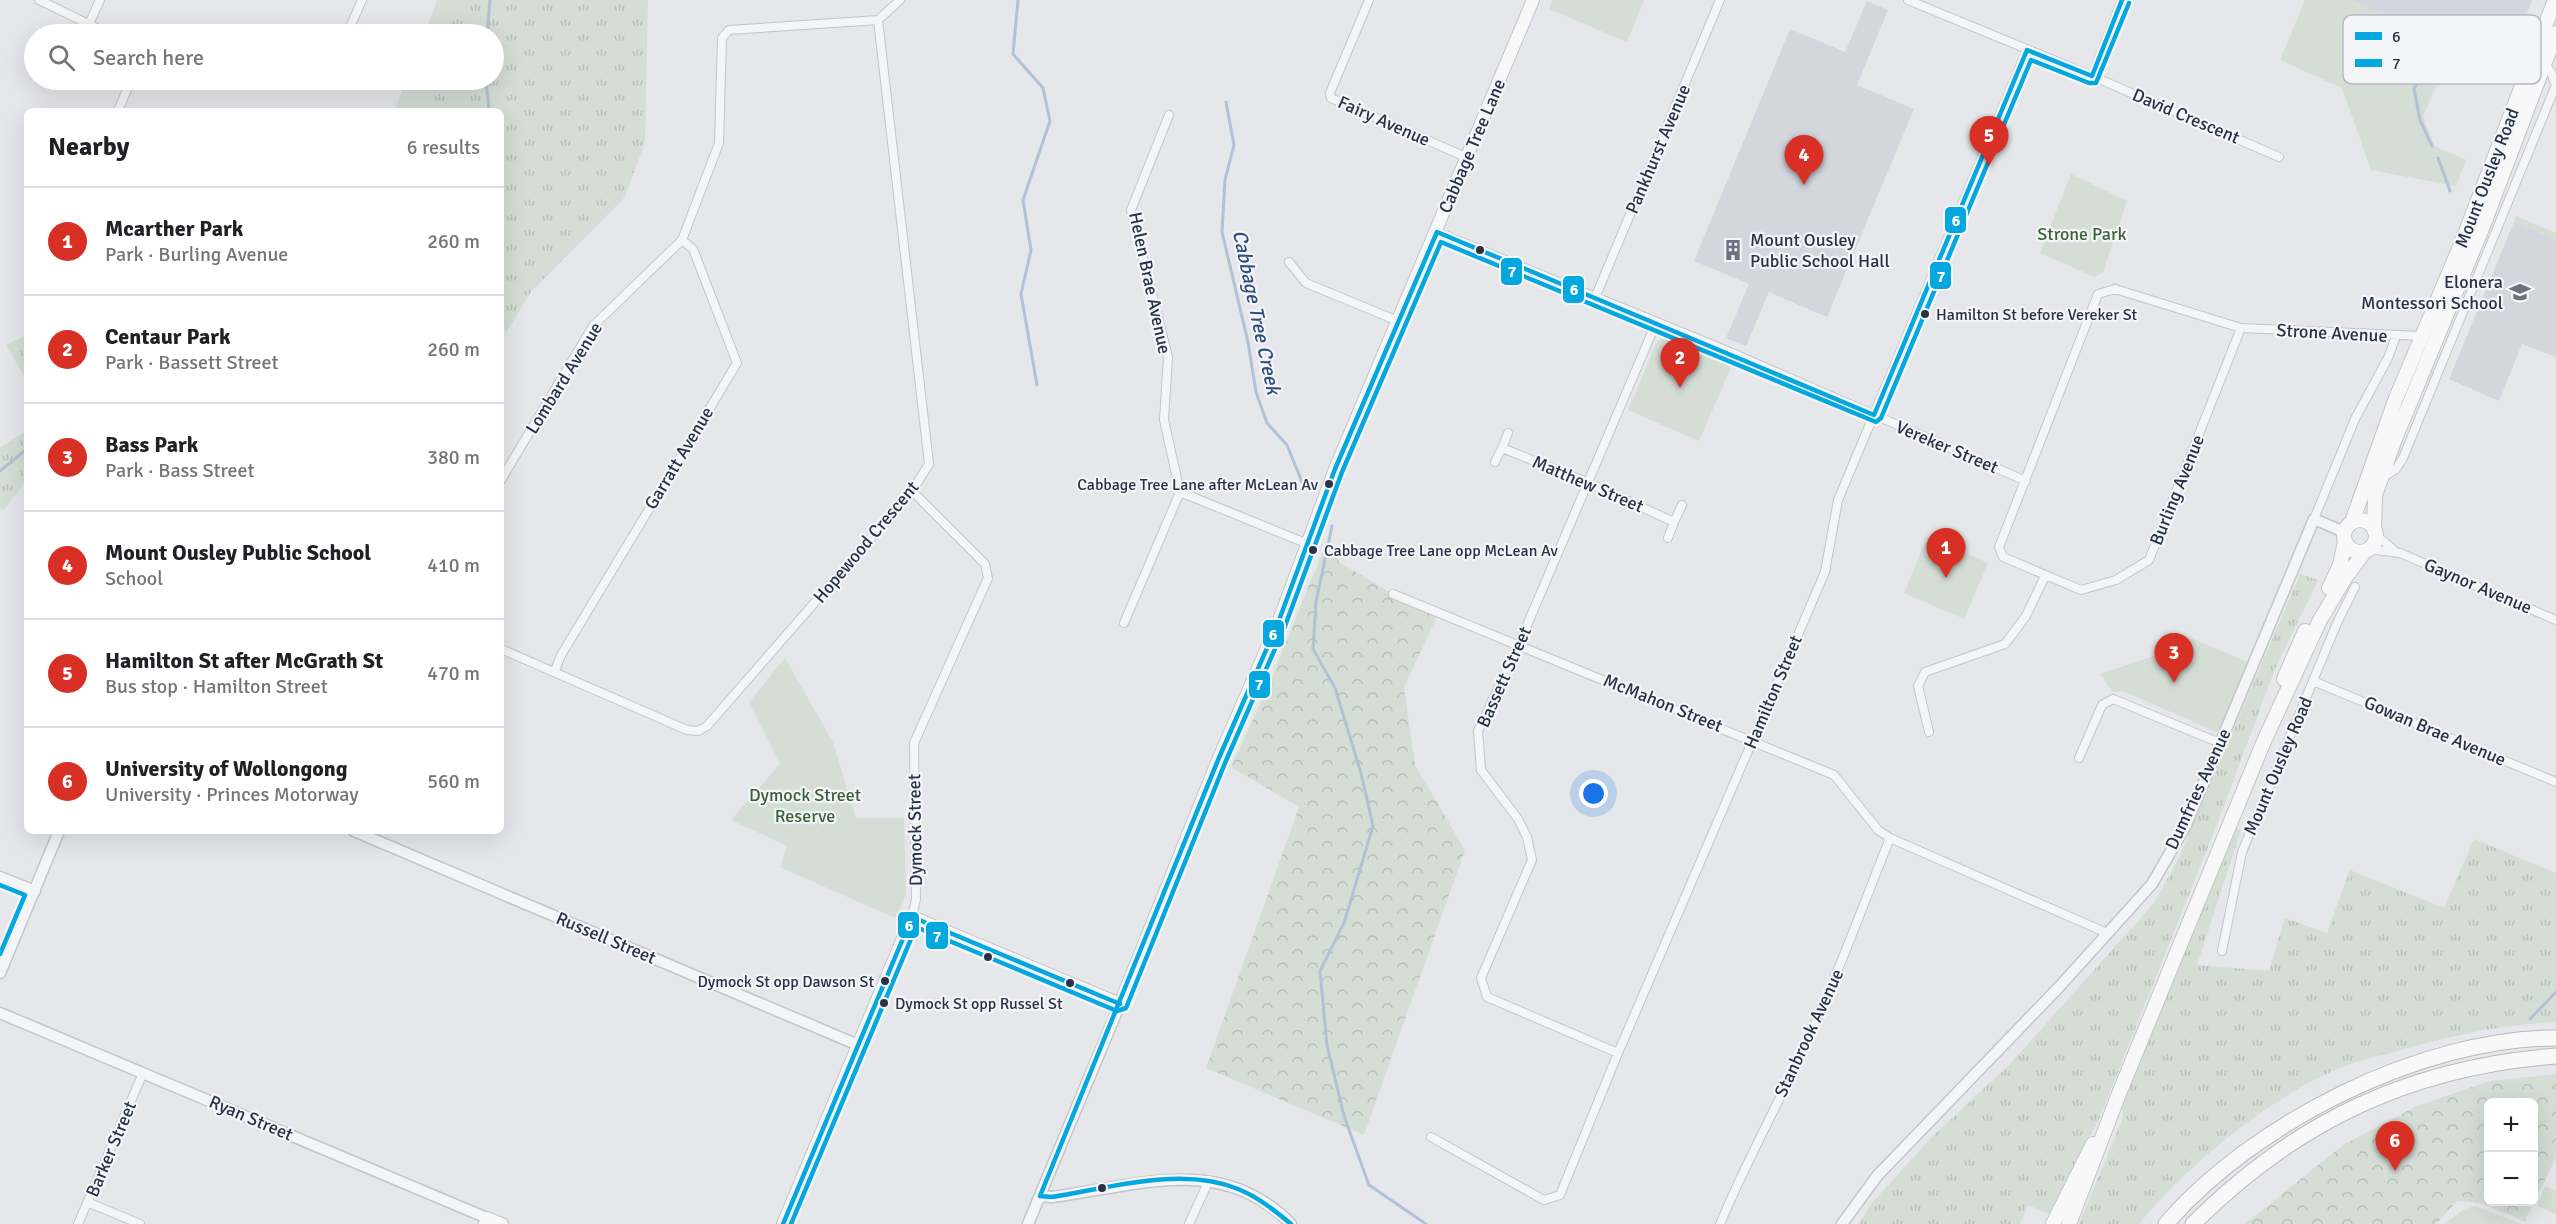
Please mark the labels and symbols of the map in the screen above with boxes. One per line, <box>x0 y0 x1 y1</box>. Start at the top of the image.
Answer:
legend <box>2343 15 2541 84</box>
text: 6 <box>2392 27 2401 47</box>
text: 7 <box>2392 54 2401 74</box>
street label: Cabbage Tree Lane <box>1434 76 1510 216</box>
street label: Pankhurst Avenue <box>1621 81 1695 217</box>
street label: David Crescent <box>2129 84 2243 148</box>
street label: Fairy Avenue <box>1334 91 1434 151</box>
street label: Mount Ousley Road <box>2450 105 2524 251</box>
pin: 5 <box>1970 116 2008 166</box>
pin: 4 <box>1784 136 1824 185</box>
line badge: 6 <box>1944 206 1967 234</box>
street label: Helen Brae Avenue <box>1124 210 1176 356</box>
text: 6 <box>1952 211 1961 231</box>
park label: Strone Park <box>2037 223 2127 245</box>
water label: Cabbage Tree Creek <box>1227 228 1287 399</box>
place label: Mount Ousley Public School Hall <box>1750 229 1890 272</box>
building icon: Mount Ousley Public School Hall <box>1721 238 1745 262</box>
unlabelled marker <box>1474 244 1486 256</box>
line badge: 7 <box>1500 257 1523 286</box>
line badge: 7 <box>1929 261 1952 290</box>
text: 7 <box>1508 262 1517 282</box>
text: 7 <box>1937 267 1946 287</box>
place label: Elonera Montessori School <box>2361 271 2503 314</box>
line badge: 6 <box>1562 275 1585 304</box>
text: 6 <box>1570 280 1579 300</box>
school or university icon: Elonera Montessori School <box>2508 280 2532 304</box>
place label: Hamilton St before Vereker St <box>1936 305 2138 325</box>
marker: Hamilton St before Vereker St <box>1919 308 1931 320</box>
street label: Lombard Avenue <box>521 318 607 438</box>
street label: Strone Avenue <box>2276 319 2388 347</box>
pin: 2 <box>1660 338 1700 388</box>
street label: Garratt Avenue <box>640 403 718 513</box>
street label: Vereker Street <box>1893 416 2001 478</box>
street label: Burling Avenue <box>2145 432 2209 548</box>
street label: Matthew Street <box>1529 451 1647 517</box>
place label: Cabbage Tree Lane after McLean Av <box>1077 475 1319 495</box>
street label: Hopewood Crescent <box>809 477 923 607</box>
marker: Cabbage Tree Lane after McLean Av <box>1323 478 1335 490</box>
pin: 1 <box>1926 528 1966 578</box>
place label: Cabbage Tree Lane opp McLean Av <box>1324 541 1558 561</box>
marker: Cabbage Tree Lane opp McLean Av <box>1307 544 1319 556</box>
street label: Gaynor Avenue <box>2421 553 2535 619</box>
line badge: 6 <box>1262 619 1285 648</box>
street label: Bassett Street <box>1472 623 1536 731</box>
text: 6 <box>1269 625 1278 645</box>
street label: Hamilton Street <box>1739 632 1807 752</box>
pin: 3 <box>2154 634 2194 683</box>
street label: McMahon Street <box>1600 669 1726 737</box>
line badge: 7 <box>1248 670 1271 699</box>
text: 7 <box>1255 675 1264 695</box>
street label: Gowan Brae Avenue <box>2361 691 2509 771</box>
street label: Mount Ousley Road <box>2239 694 2317 838</box>
street label: Dumfries Avenue <box>2160 725 2236 853</box>
street label: Dymock Street <box>903 774 927 886</box>
your location <box>1579 779 1608 808</box>
park label: Dymock Street Reserve <box>749 784 861 827</box>
street label: Russell Street <box>553 907 659 969</box>
line badge: 6 <box>897 911 920 939</box>
text: 6 <box>905 916 914 936</box>
line badge: 7 <box>925 921 949 950</box>
text: 7 <box>933 927 942 947</box>
unlabelled marker <box>982 951 994 963</box>
street label: Stanbrook Avenue <box>1770 965 1848 1101</box>
place label: Dymock St opp Dawson St <box>697 972 874 992</box>
marker: Dymock St opp Dawson St <box>879 975 891 987</box>
unlabelled marker <box>1064 977 1076 989</box>
place label: Dymock St opp Russel St <box>895 994 1063 1014</box>
marker: Dymock St opp Russel St <box>878 997 890 1009</box>
street label: Ryan Street <box>206 1091 296 1145</box>
street label: Barker Street <box>81 1098 141 1200</box>
pin: 6 <box>2376 1122 2414 1171</box>
unlabelled marker <box>1096 1182 1108 1194</box>

